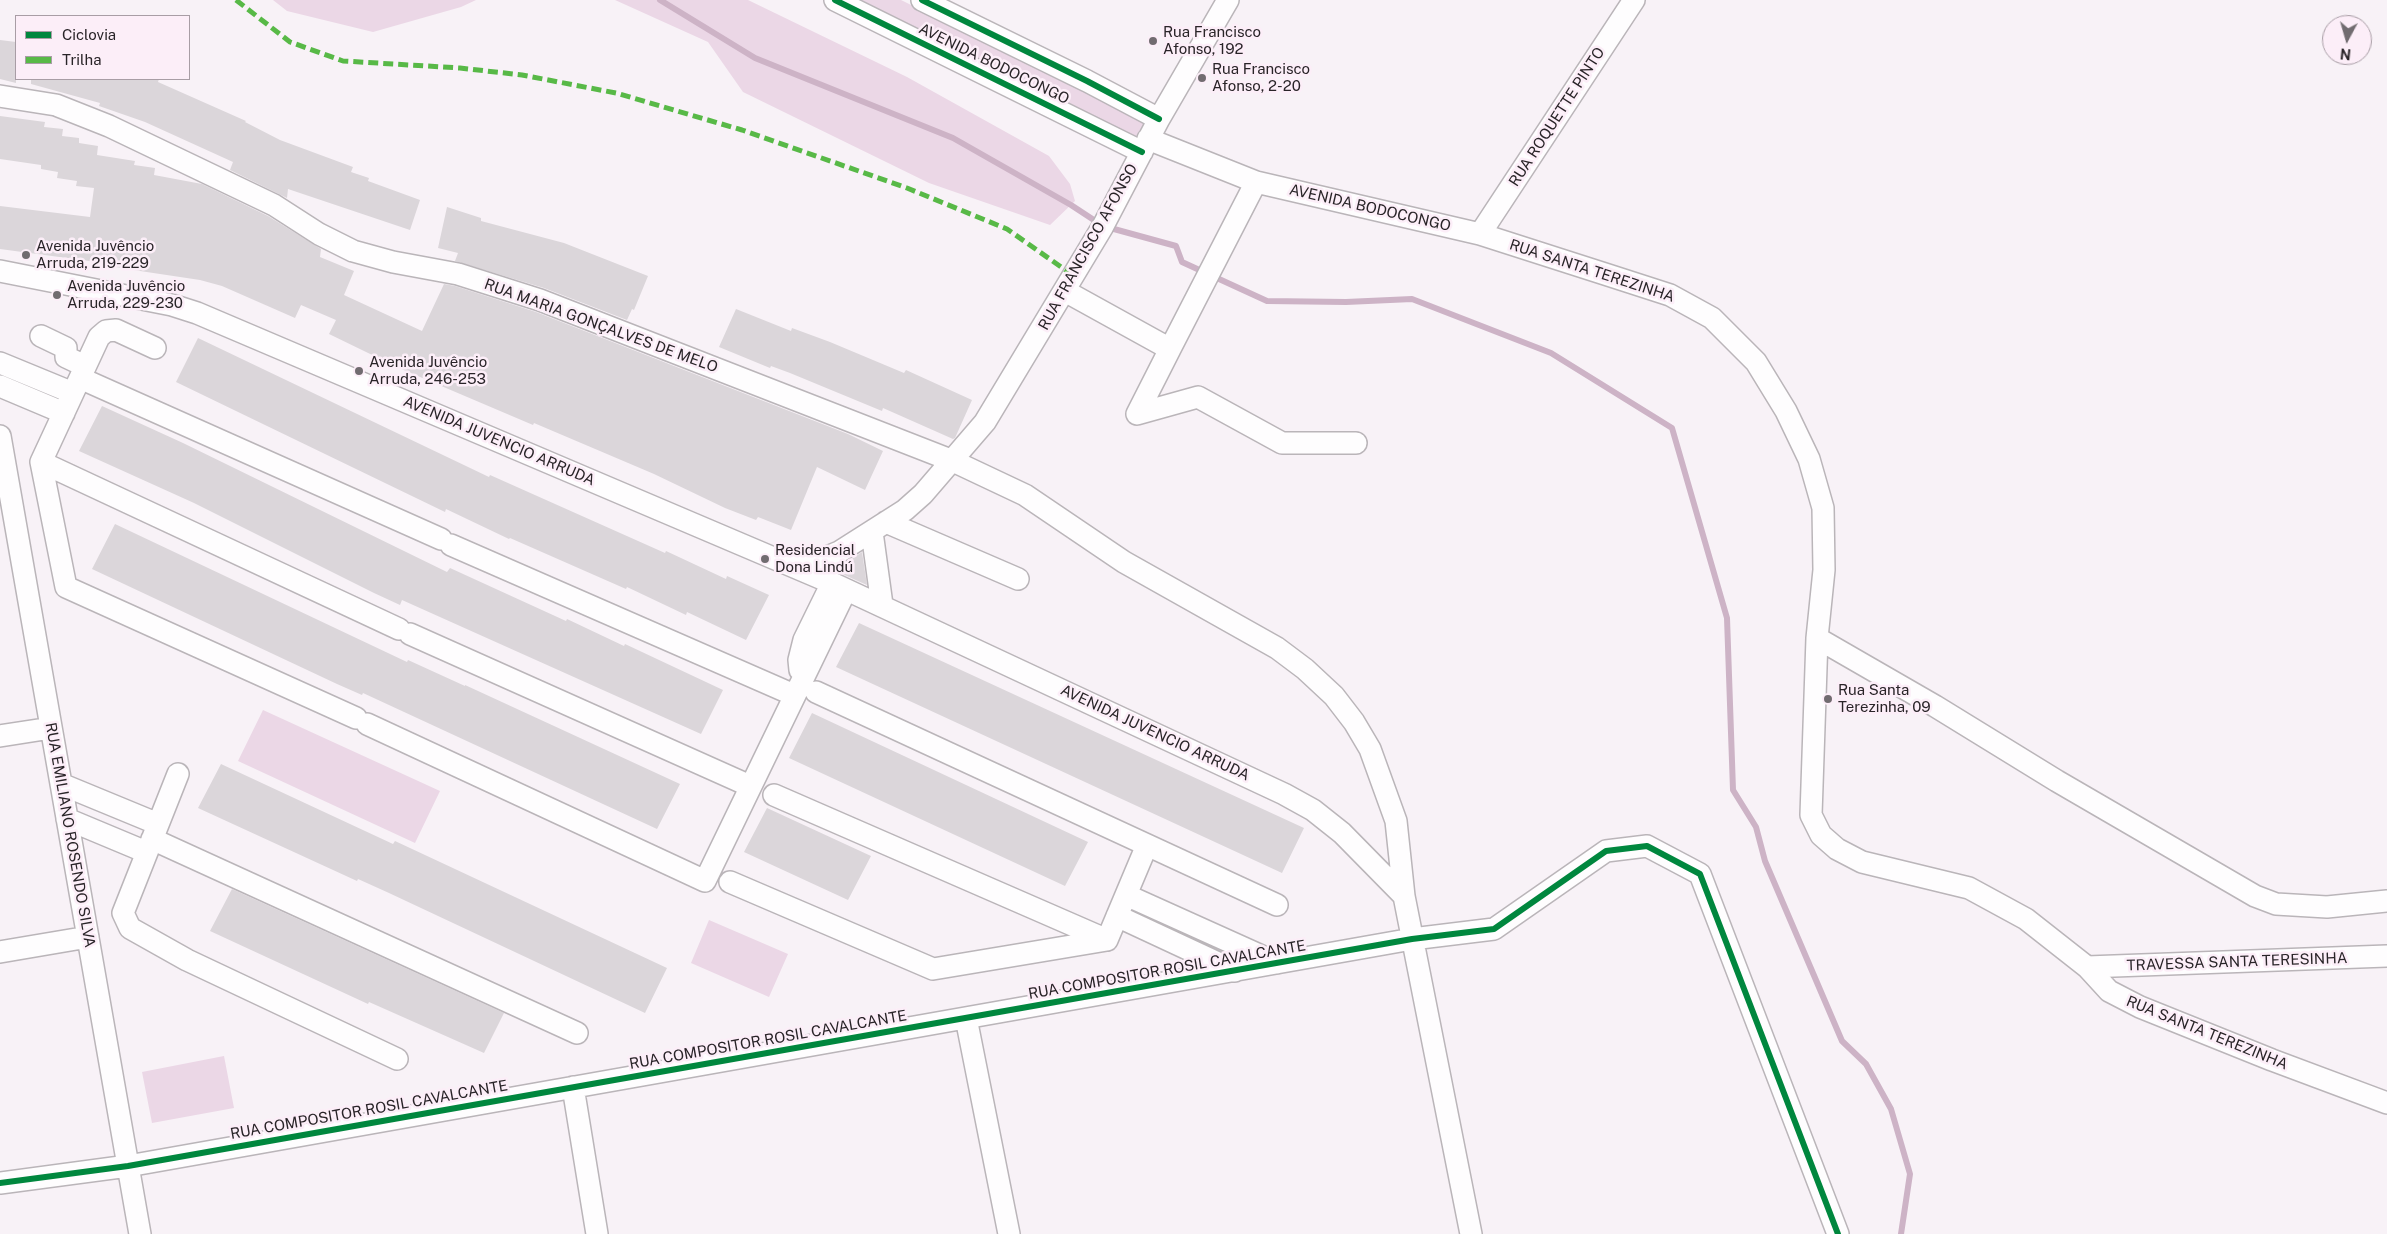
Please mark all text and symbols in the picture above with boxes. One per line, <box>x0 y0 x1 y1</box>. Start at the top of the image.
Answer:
legend <box>15 15 190 80</box>
north arrow <box>2322 15 2372 65</box>
street label: AVENIDA BODOCONGO <box>916 20 1072 108</box>
place label: Rua Francisco Afonso, 192 <box>1163 23 1261 58</box>
text: Ciclovia <box>62 26 116 43</box>
marker: Rua Francisco Afonso, 192 <box>1147 35 1159 47</box>
street label: RUA ROQUETTE PINTO <box>1505 44 1609 190</box>
text: N <box>2339 45 2352 62</box>
text: Trilha <box>62 51 101 68</box>
place label: Rua Francisco Afonso, 2-20 <box>1212 60 1310 95</box>
marker: Rua Francisco Afonso, 2-20 <box>1196 72 1208 84</box>
street label: RUA FRANCISCO AFONSO <box>1035 161 1141 333</box>
street label: AVENIDA BODOCONGO <box>1287 181 1453 235</box>
street label: RUA SANTA TEREZINHA <box>1507 236 1677 306</box>
place label: Avenida Juvêncio Arruda, 219-229 <box>36 237 154 272</box>
marker: Avenida Juvêncio Arruda, 219-229 <box>20 249 32 261</box>
street label: RUA MARIA GONÇALVES DE MELO <box>482 275 720 377</box>
place label: Avenida Juvêncio Arruda, 229-230 <box>67 277 185 312</box>
marker: Avenida Juvêncio Arruda, 229-230 <box>51 289 63 301</box>
place label: Avenida Juvêncio Arruda, 246-253 <box>369 353 487 388</box>
marker: Avenida Juvêncio Arruda, 246-253 <box>353 365 365 377</box>
street label: AVENIDA JUVENCIO ARRUDA <box>400 392 598 490</box>
place label: Residencial Dona Lindú <box>775 541 855 576</box>
marker: Residencial Dona Lindú <box>759 553 771 565</box>
street label: AVENIDA JUVENCIO ARRUDA <box>1058 681 1252 785</box>
place label: Rua Santa Terezinha, 09 <box>1838 681 1931 716</box>
marker: Rua Santa Terezinha, 09 <box>1822 693 1834 705</box>
street label: RUA EMILIANO ROSENDO SILVA <box>41 721 99 949</box>
street label: RUA COMPOSITOR ROSIL CAVALCANTE <box>1027 937 1307 1003</box>
street label: TRAVESSA SANTA TERESINHA <box>2126 949 2348 975</box>
street label: RUA SANTA TEREZINHA <box>2124 992 2290 1074</box>
street label: RUA COMPOSITOR ROSIL CAVALCANTE <box>628 1007 908 1073</box>
street label: RUA COMPOSITOR ROSIL CAVALCANTE <box>229 1077 509 1143</box>

